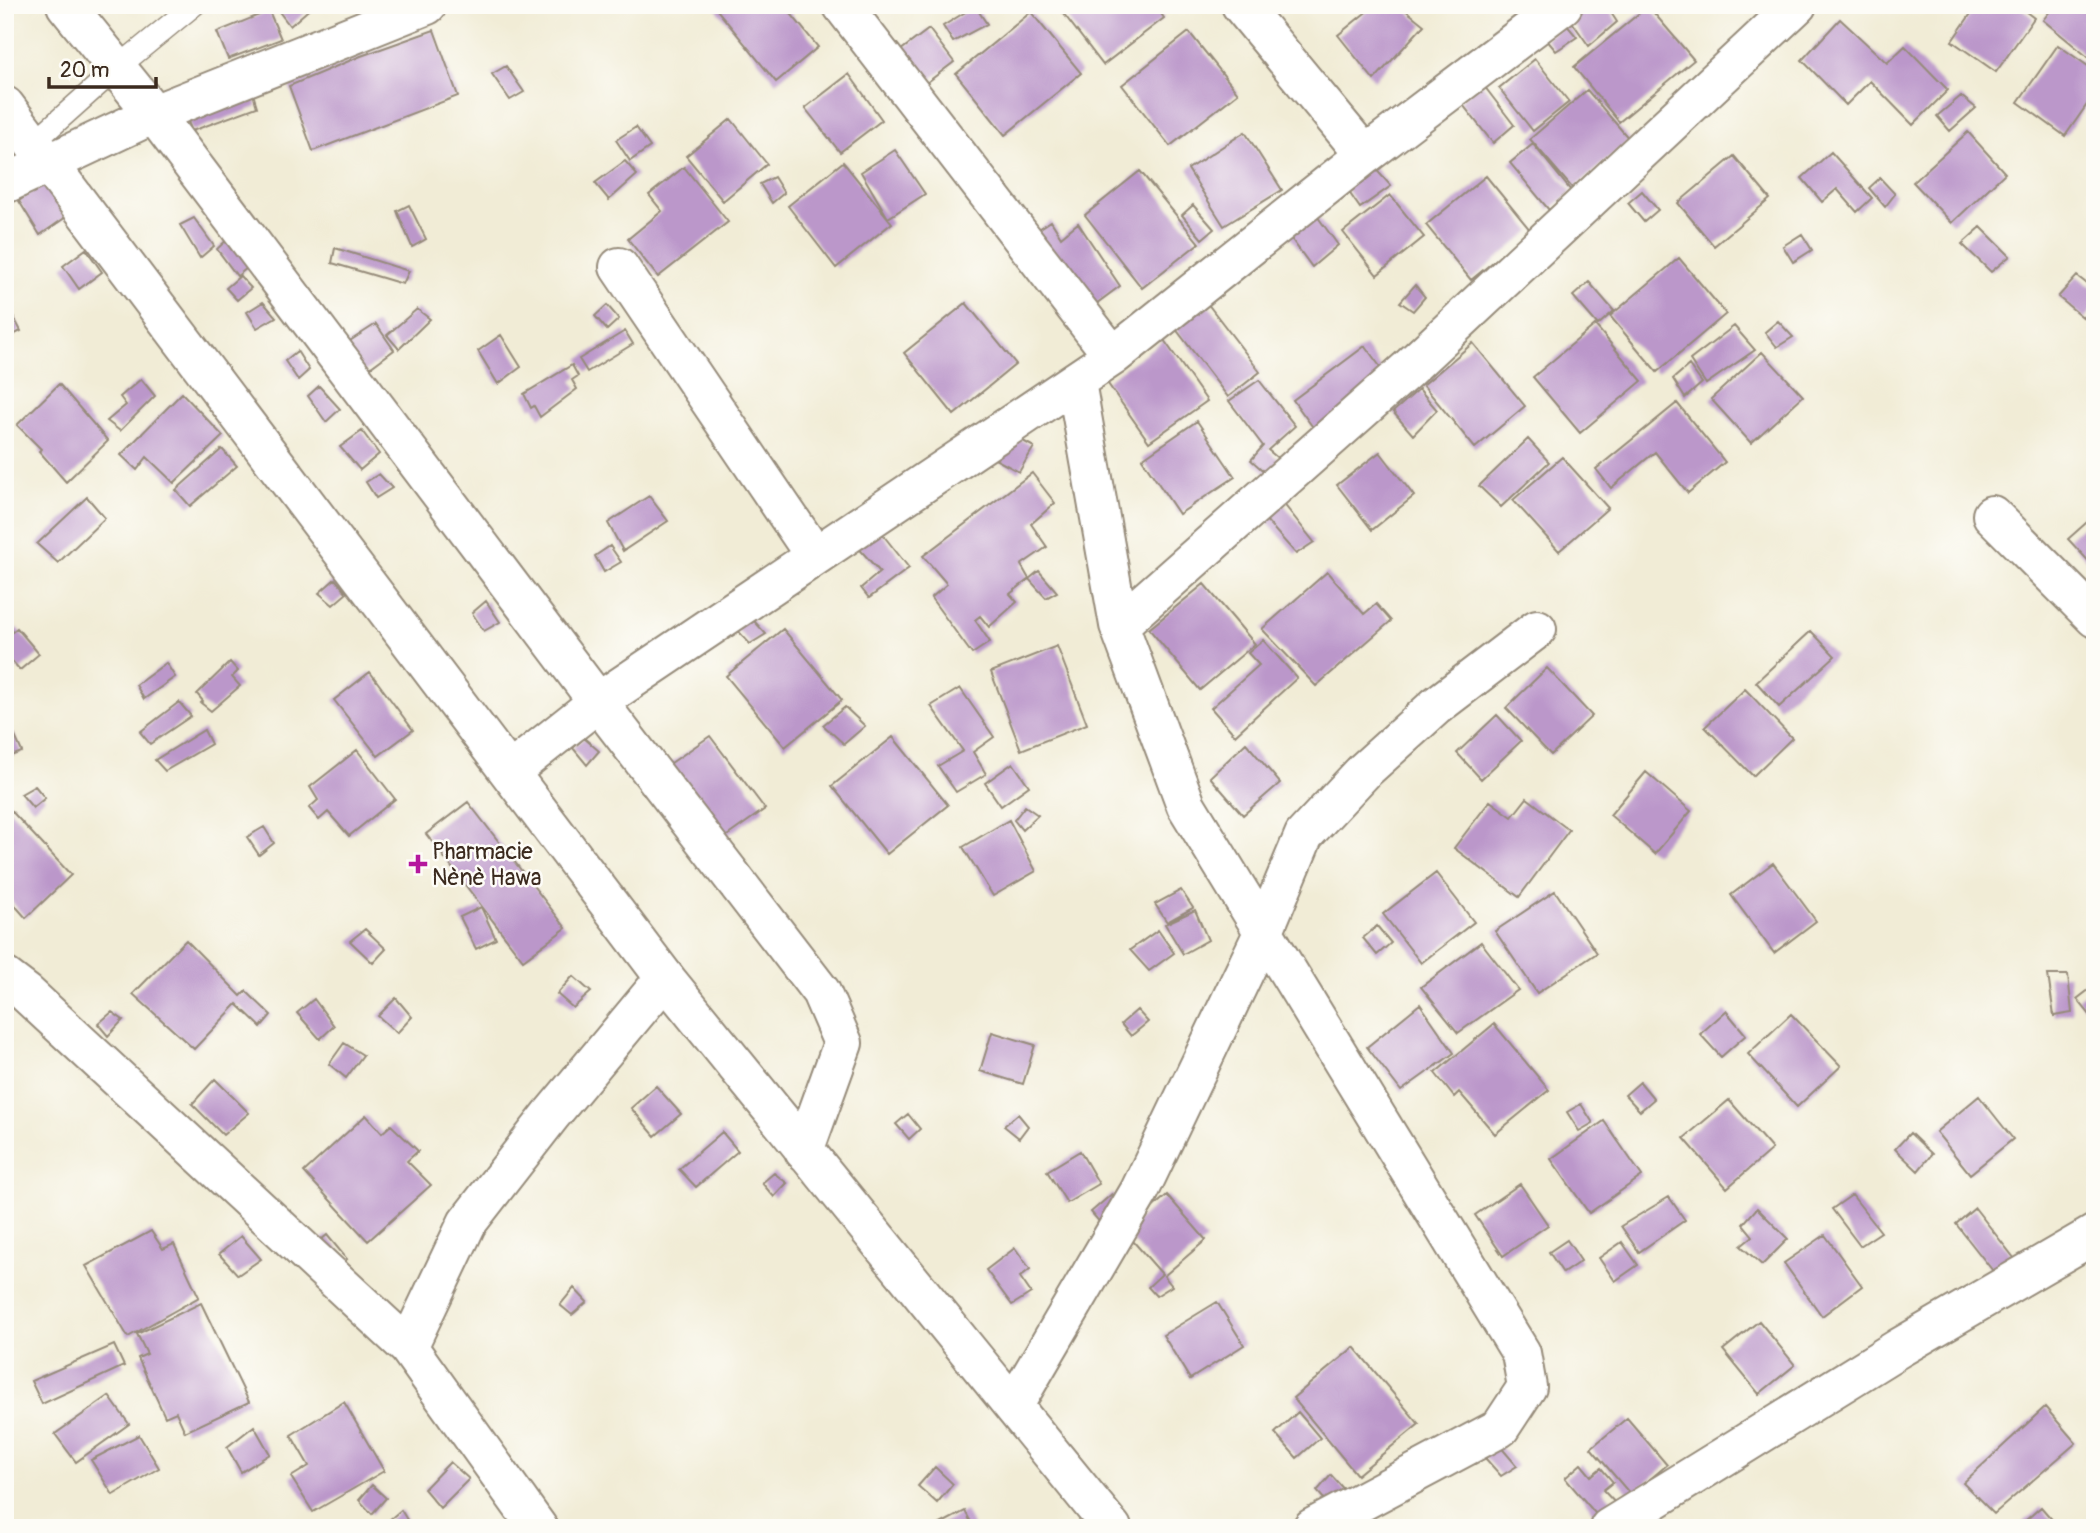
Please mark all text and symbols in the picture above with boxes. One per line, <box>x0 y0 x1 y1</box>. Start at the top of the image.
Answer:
scale bar <box>49 46 156 90</box>
text: 20 m <box>60 57 109 84</box>
place label: Pharmacie Nènè Hawa <box>432 837 542 892</box>
marker: Pharmacie Nènè Hawa <box>410 856 426 872</box>

